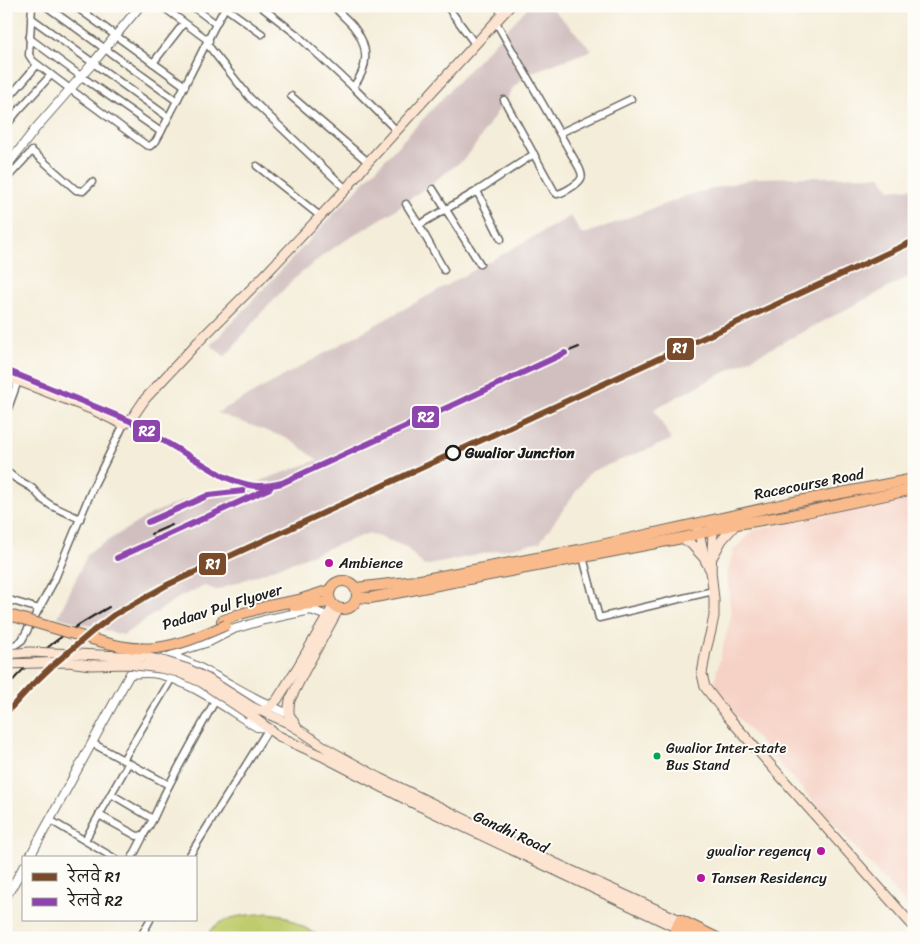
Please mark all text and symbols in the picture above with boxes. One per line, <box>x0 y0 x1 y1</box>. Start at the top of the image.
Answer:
text: R1 <box>672 336 687 361</box>
line badge: R1 <box>666 337 695 361</box>
line badge: R2 <box>411 405 440 429</box>
text: R2 <box>417 405 435 430</box>
line badge: R2 <box>132 419 161 443</box>
text: R2 <box>138 419 156 444</box>
place label: Gwalior Junction <box>464 440 575 466</box>
marker: Gwalior Junction <box>445 445 461 461</box>
street label: Racecourse Road <box>752 460 867 507</box>
place label: Ambience <box>338 550 403 576</box>
line badge: R1 <box>198 552 227 576</box>
text: R1 <box>205 552 220 577</box>
marker: Ambience <box>323 557 335 569</box>
street label: Padaav Pul Flyover <box>159 576 286 638</box>
place label: Gwalior Inter-state Bus Stand <box>666 736 786 778</box>
marker: Gwalior Inter-state Bus Stand <box>652 751 662 761</box>
street label: Gandhi Road <box>469 803 554 861</box>
place label: gwalior regency <box>706 838 811 864</box>
marker: gwalior regency <box>815 845 827 857</box>
legend <box>22 856 198 922</box>
text: रेलवे R1 <box>66 863 120 890</box>
place label: Tansen Residency <box>711 865 827 891</box>
marker: Tansen Residency <box>695 872 707 884</box>
text: रेलवे R2 <box>66 887 123 914</box>

